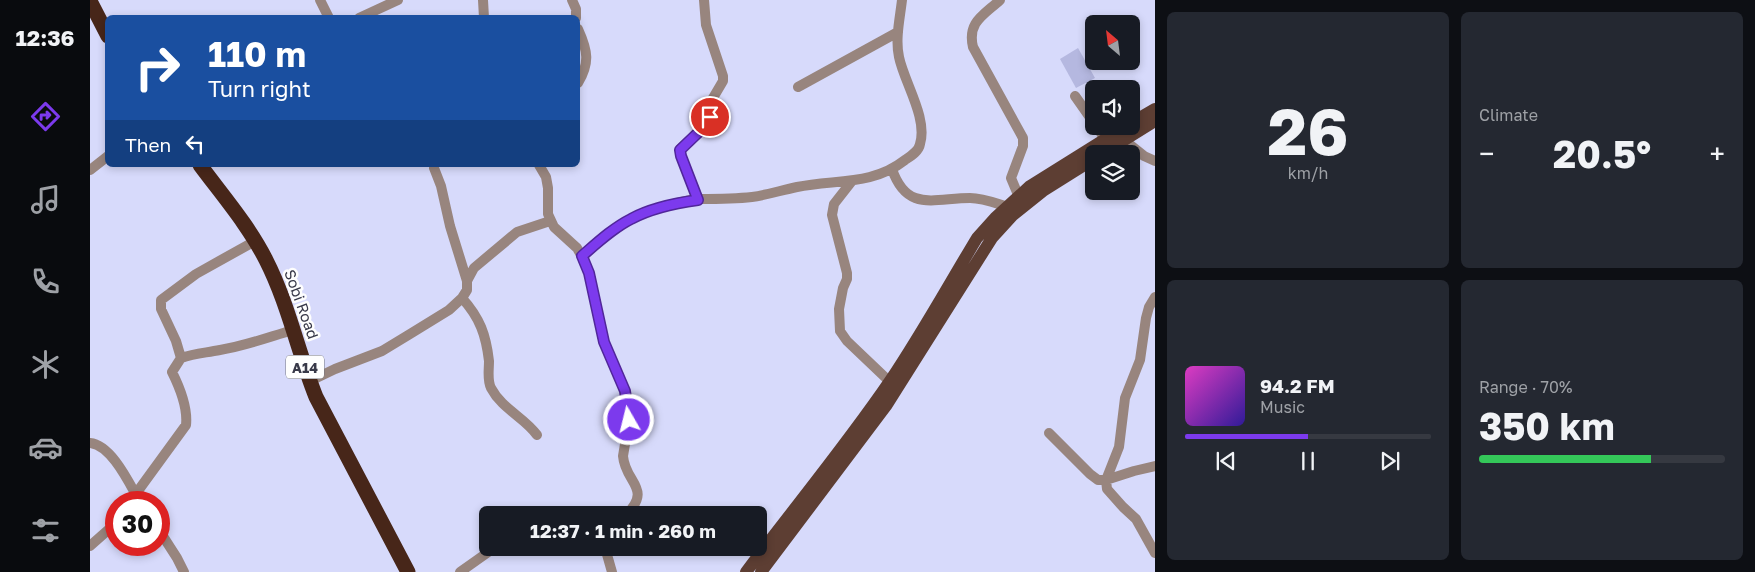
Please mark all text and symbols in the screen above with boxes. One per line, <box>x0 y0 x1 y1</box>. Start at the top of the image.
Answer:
north arrow <box>1085 15 1140 70</box>
map controls <box>1085 15 1140 200</box>
text: 12:36 <box>15 24 75 51</box>
text: 110 m <box>208 33 306 75</box>
icon: right <box>125 35 190 100</box>
text: Turn right <box>208 75 311 102</box>
button: sound <box>1085 80 1140 135</box>
text: 26 <box>1268 91 1348 169</box>
pin <box>689 96 731 138</box>
icon: directions <box>28 99 63 134</box>
icon: arrive <box>696 103 724 131</box>
text: Climate <box>1479 105 1538 125</box>
icon: left <box>181 130 209 158</box>
text: 20.5° <box>1553 131 1651 176</box>
text: Then <box>125 133 171 156</box>
text: − <box>1479 137 1494 170</box>
text: + <box>1710 137 1725 170</box>
button: layers <box>1085 145 1140 200</box>
text: km/h <box>1288 163 1328 183</box>
icon: music <box>28 182 63 217</box>
icon: phone <box>28 264 63 299</box>
street label: Sobi Road <box>281 267 323 341</box>
icon: climate <box>28 347 63 382</box>
road number: A14 <box>286 356 324 378</box>
text: 94.2 FM <box>1260 374 1335 397</box>
text: Range · 70% <box>1479 377 1572 397</box>
position arrow <box>602 393 654 445</box>
text: Music <box>1260 397 1305 417</box>
text: 350 km <box>1479 403 1615 448</box>
icon: car <box>28 430 63 465</box>
icon: previous <box>1212 447 1240 475</box>
icon: pause <box>1294 447 1322 475</box>
icon: next <box>1376 447 1404 475</box>
speed limit sign: 30 <box>105 491 170 556</box>
icon: filters <box>28 513 63 548</box>
text: 12:37 · 1 min · 260 m <box>530 519 716 542</box>

